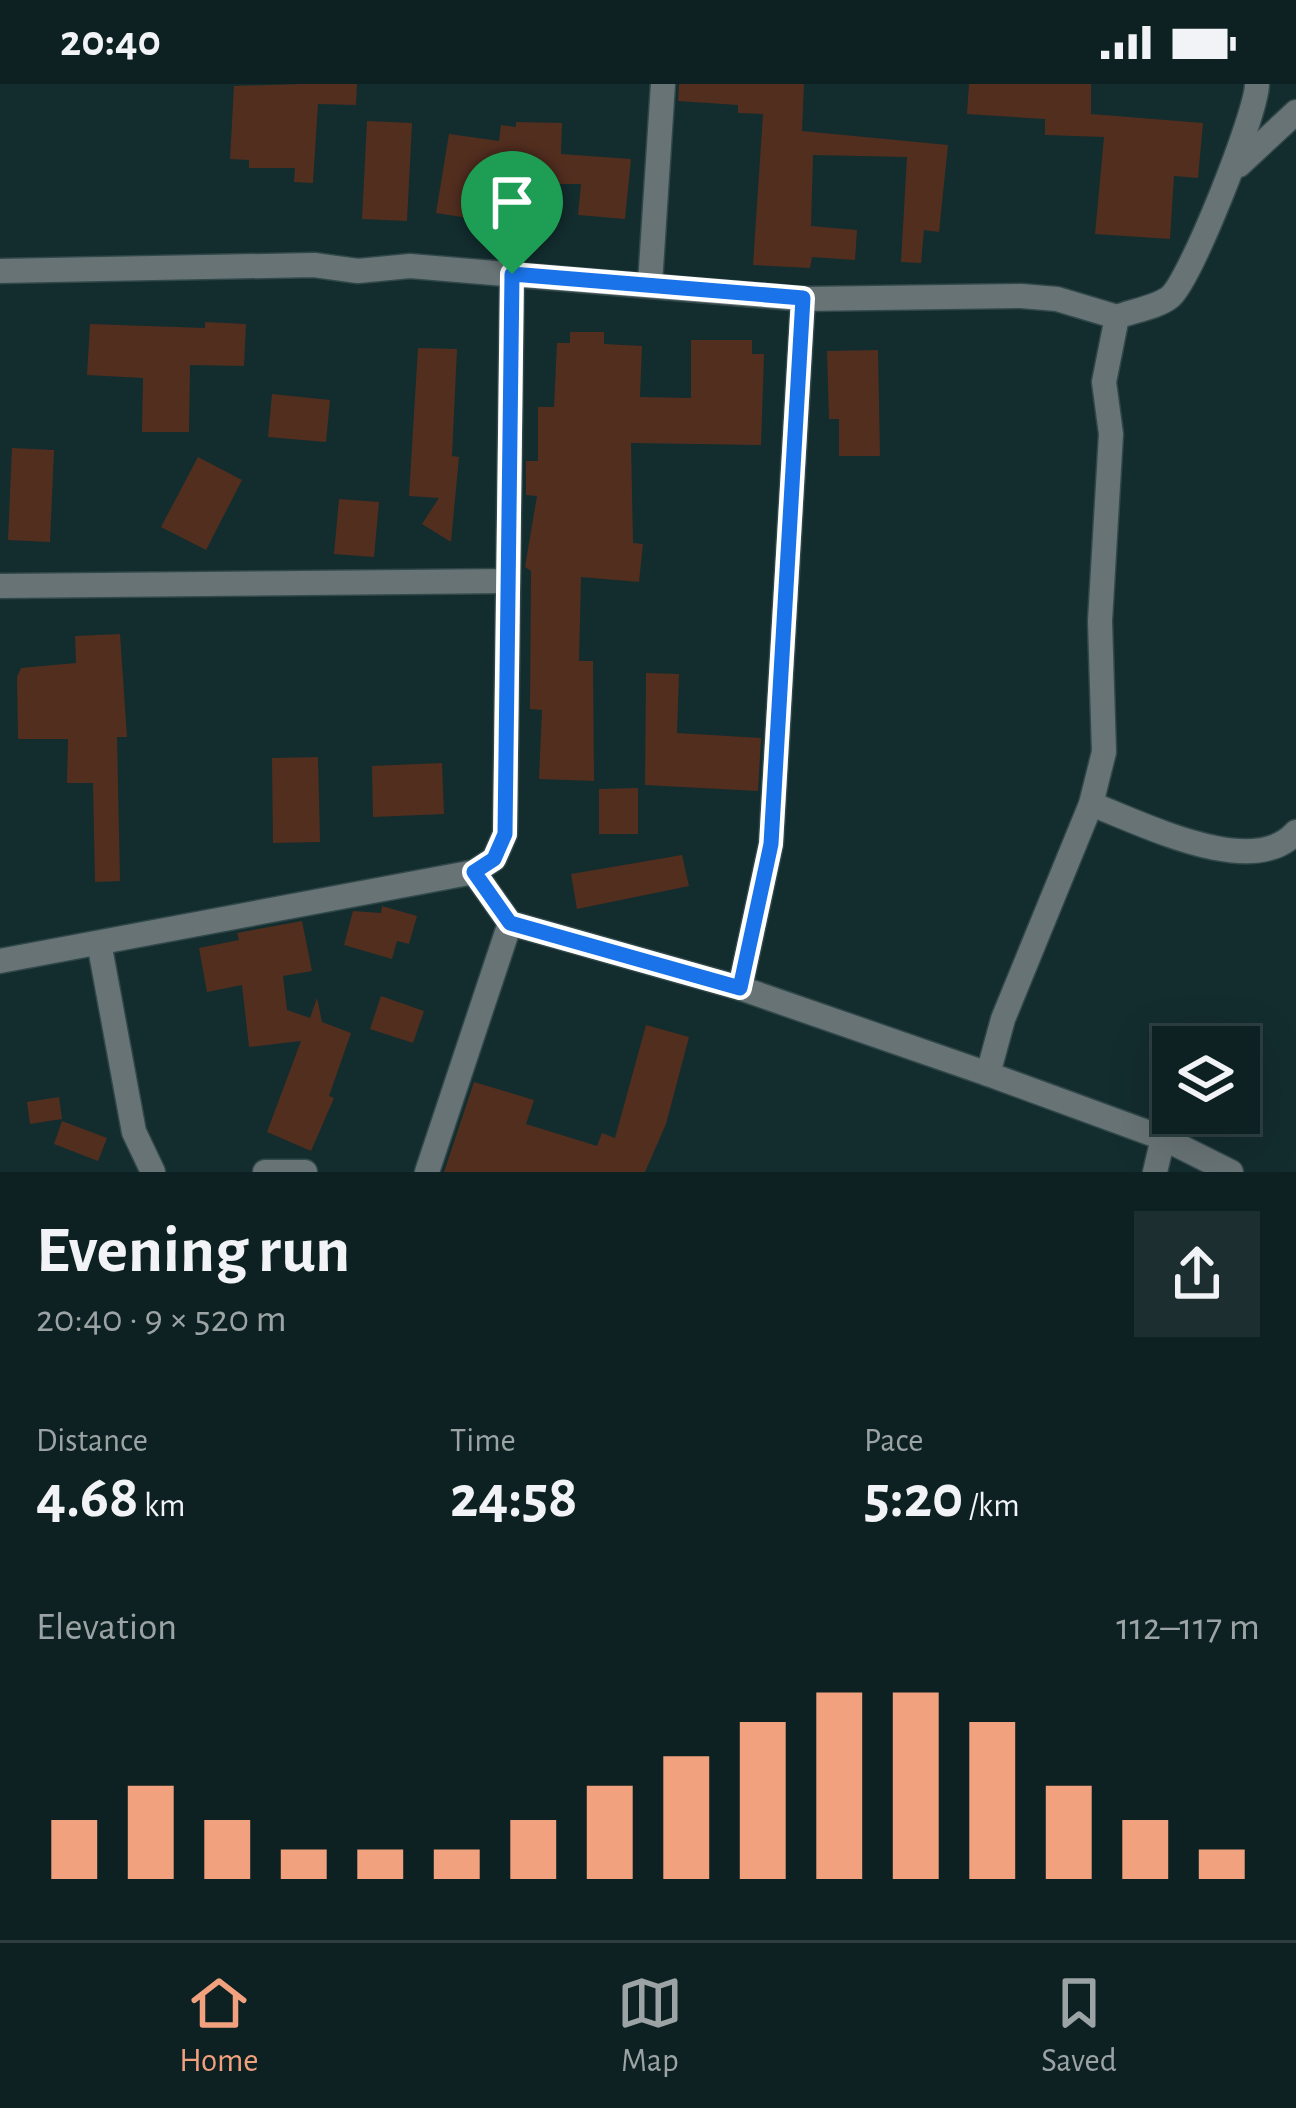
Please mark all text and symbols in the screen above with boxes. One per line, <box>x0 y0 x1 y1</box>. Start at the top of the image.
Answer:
text: 20:40 <box>60 19 161 64</box>
pin <box>461 151 563 274</box>
icon: arrive <box>479 169 545 235</box>
map controls <box>1152 1026 1260 1134</box>
button: layers <box>1152 1026 1260 1134</box>
button: share <box>1134 1211 1260 1337</box>
text: Evening run <box>36 1218 350 1284</box>
text: 20:40 · 9 × 520 m <box>36 1300 287 1339</box>
text: Distance <box>36 1425 148 1458</box>
text: Time <box>450 1425 516 1458</box>
text: Pace <box>864 1425 923 1458</box>
text: 4.68 <box>36 1468 138 1528</box>
text: 24:58 <box>450 1468 578 1528</box>
text: 5:20 <box>864 1468 963 1528</box>
text: km <box>138 1490 185 1523</box>
text: /km <box>963 1490 1020 1523</box>
text: Elevation <box>36 1608 177 1647</box>
text: 112–117 m <box>1116 1608 1260 1647</box>
tab: Home <box>179 1970 259 2082</box>
tab: Map <box>617 1970 683 2082</box>
tab: Saved <box>1041 1970 1117 2082</box>

